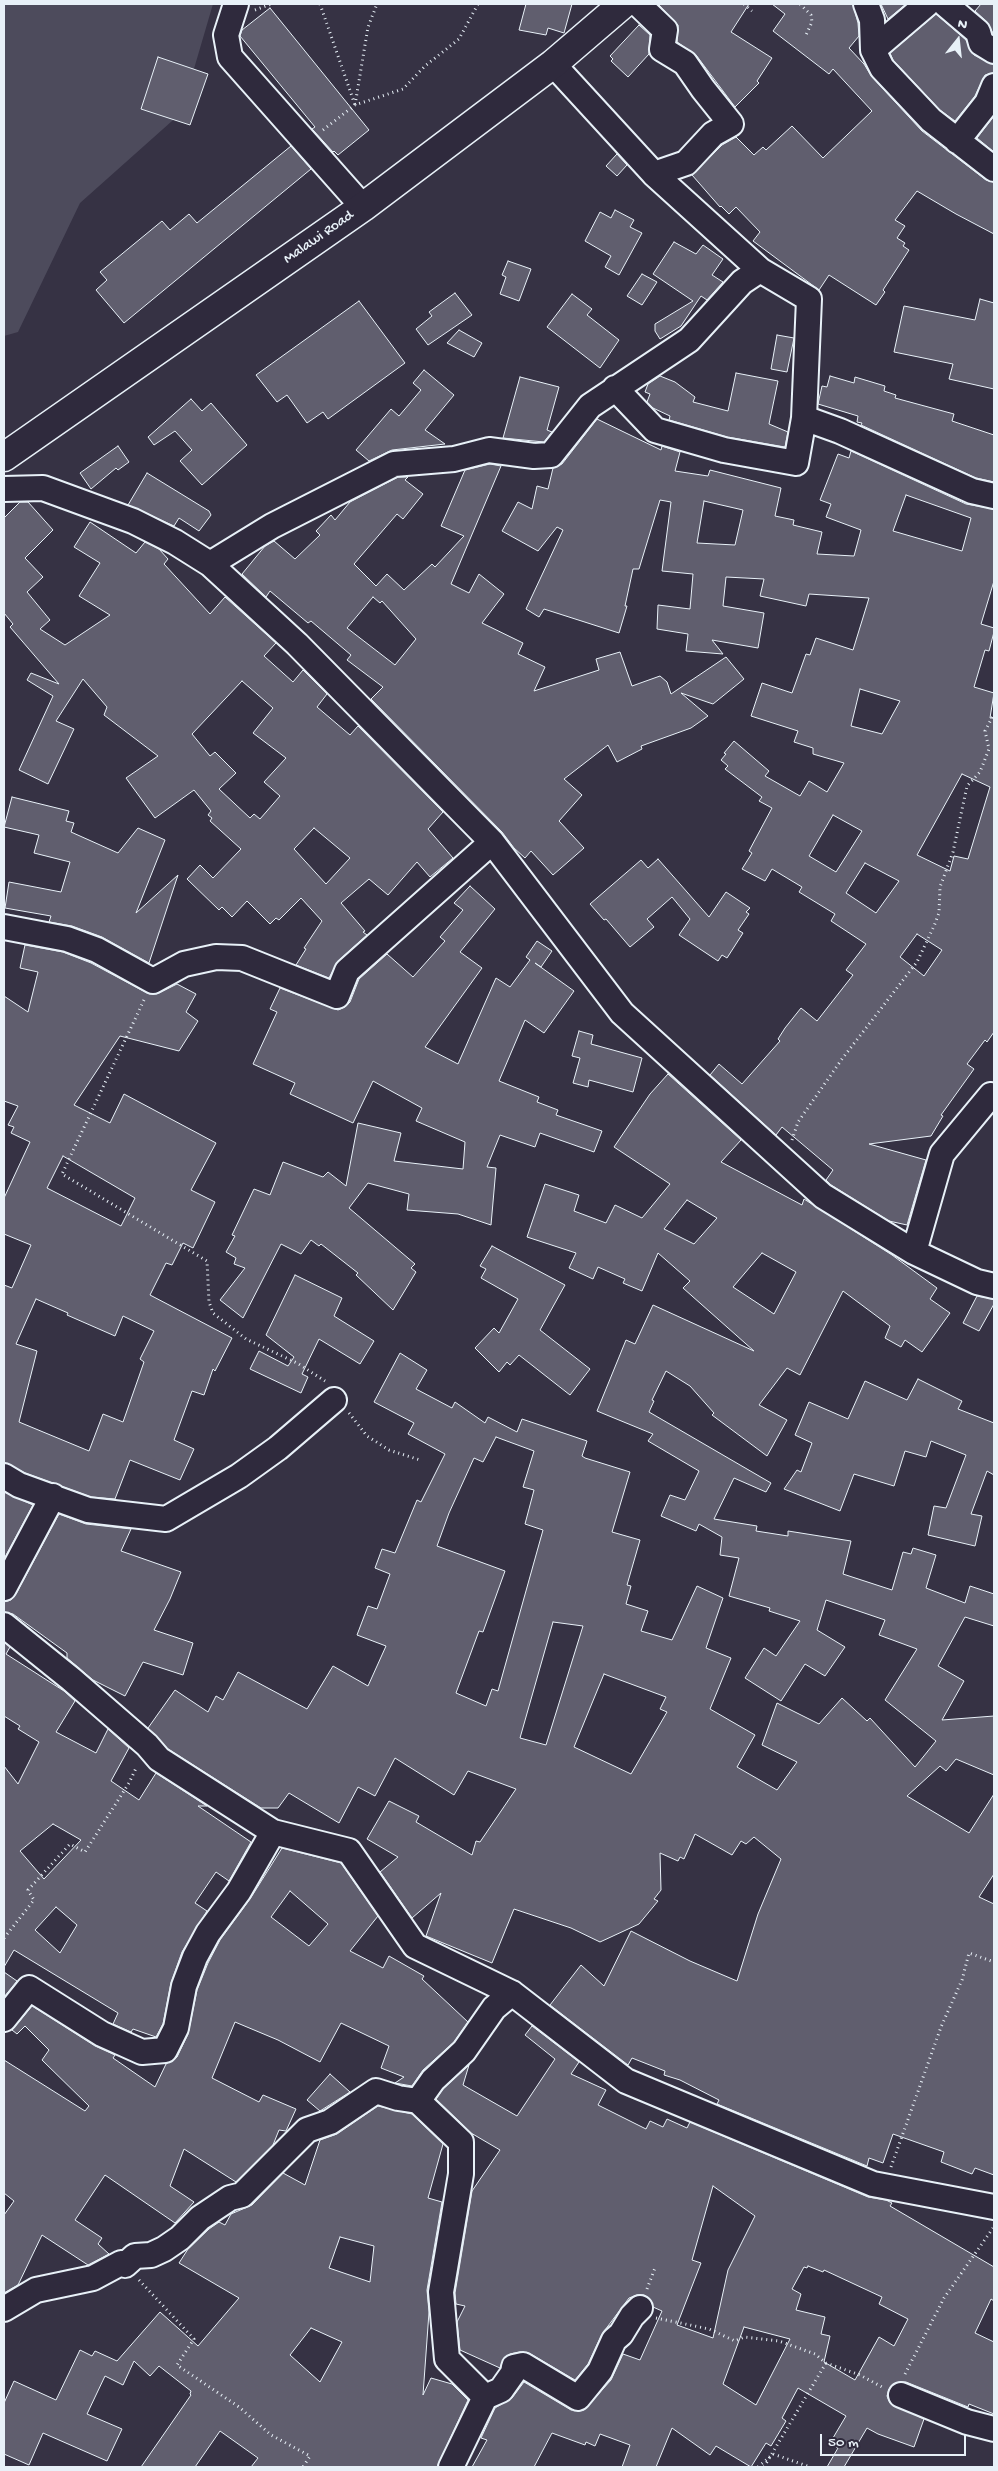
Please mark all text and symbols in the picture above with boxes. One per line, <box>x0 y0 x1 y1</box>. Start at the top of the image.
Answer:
north arrow <box>933 15 983 65</box>
text: N <box>956 16 969 35</box>
street label: Malawi Road <box>280 207 358 269</box>
scale bar <box>823 2424 969 2456</box>
text: 50 m <box>828 2434 859 2452</box>

